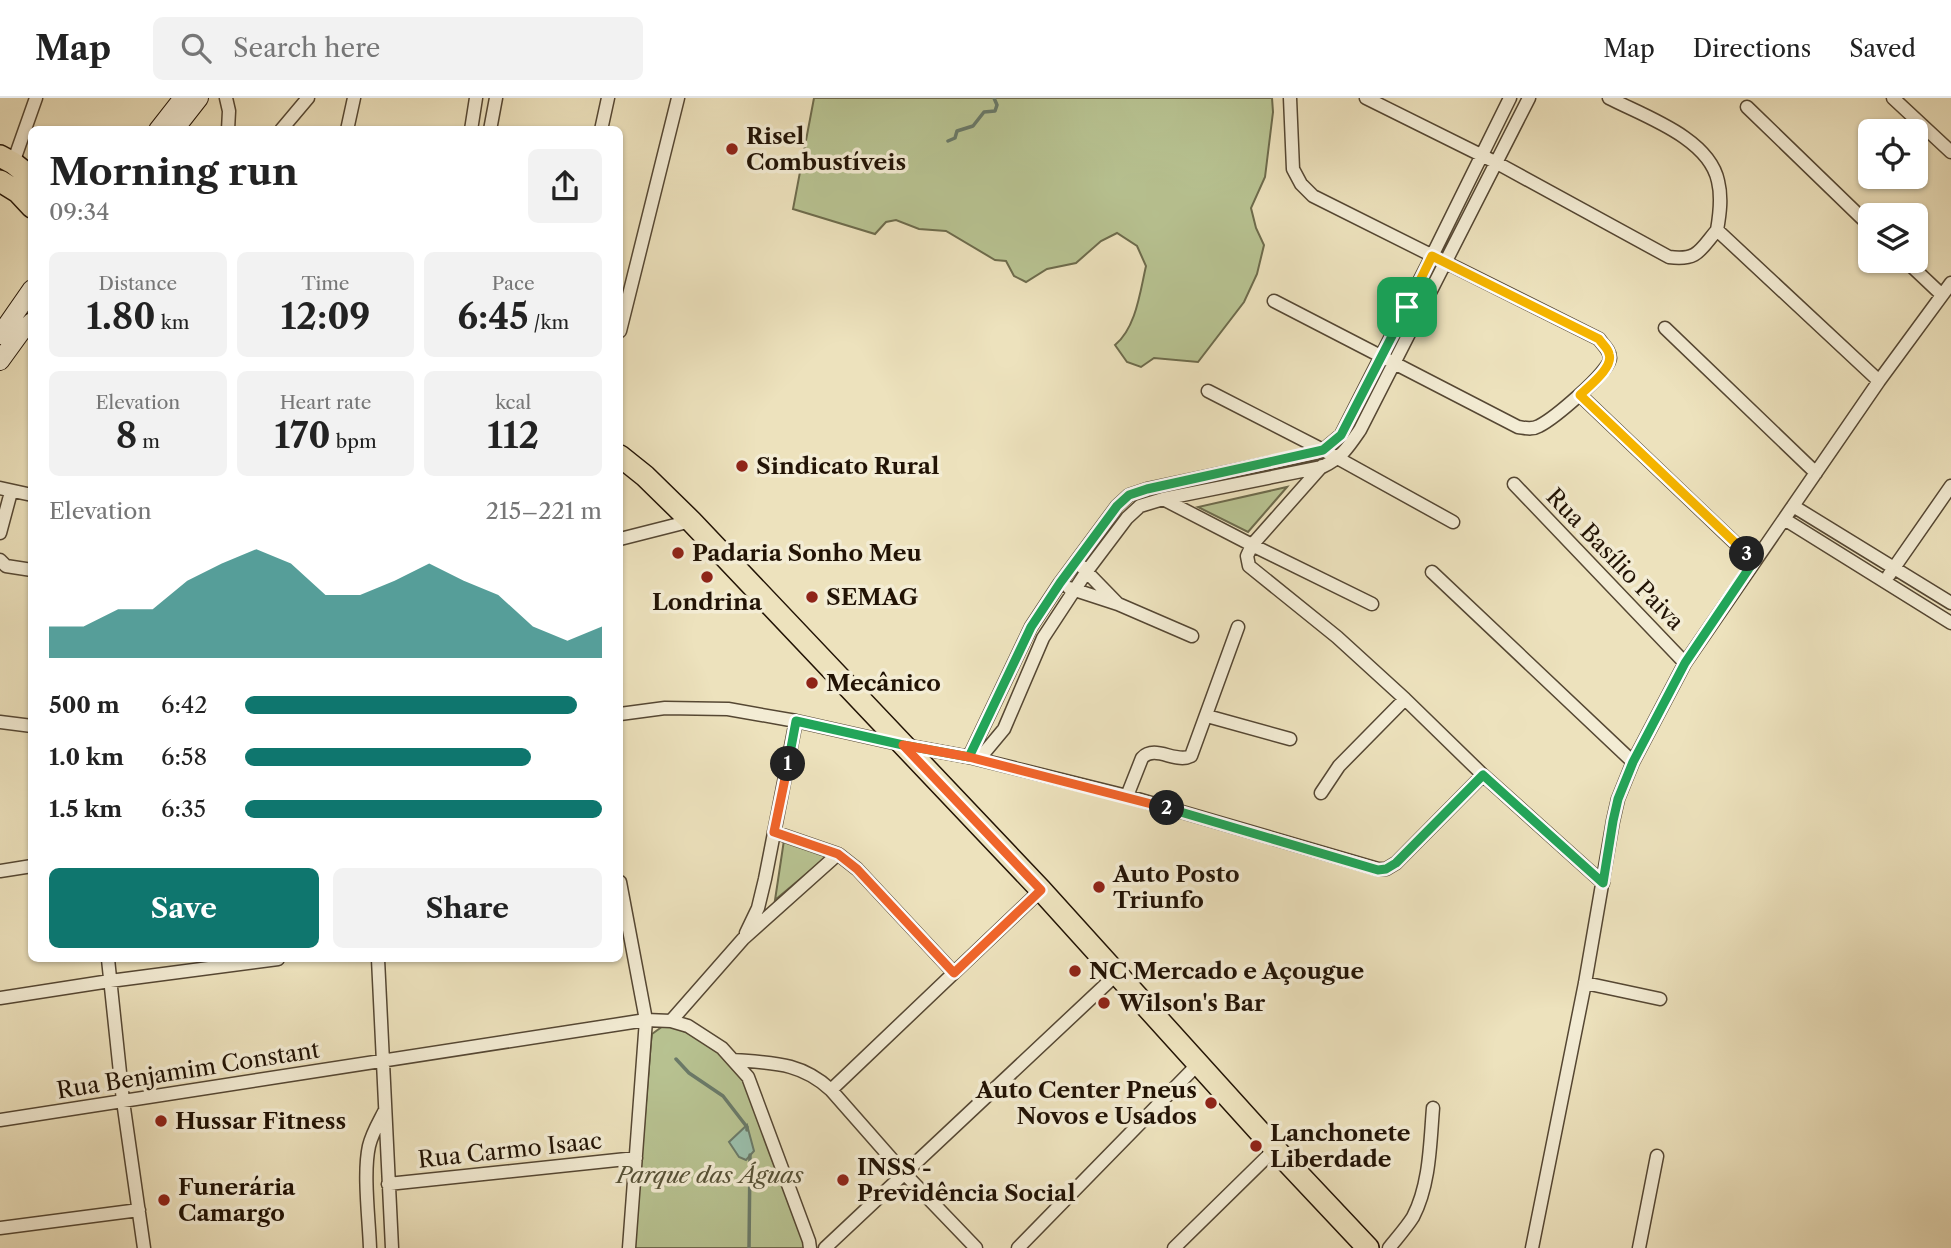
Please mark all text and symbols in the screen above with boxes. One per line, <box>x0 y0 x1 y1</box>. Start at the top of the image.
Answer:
search box <box>153 17 643 80</box>
text: Map <box>35 28 111 69</box>
icon: search <box>177 29 215 67</box>
text: Search here <box>233 32 380 64</box>
text: Map <box>1603 34 1655 63</box>
text: Directions <box>1693 34 1811 63</box>
text: Saved <box>1849 34 1916 63</box>
map controls <box>1858 119 1928 273</box>
button: locate <box>1858 119 1928 189</box>
place label: Risel Combustíveis <box>746 122 906 176</box>
marker: Risel Combustíveis <box>724 141 740 157</box>
text: Morning run <box>49 148 298 195</box>
button: share <box>528 149 602 223</box>
text: 09:34 <box>49 198 109 226</box>
button: layers <box>1858 203 1928 273</box>
text: Distance <box>99 272 177 295</box>
text: Time <box>301 272 350 295</box>
text: Pace <box>492 272 535 295</box>
pin <box>1377 277 1437 337</box>
icon: arrive <box>1388 288 1426 326</box>
text: 1.80 <box>86 295 156 338</box>
text: 12:09 <box>280 295 370 338</box>
text: 6:45 <box>457 295 529 338</box>
text: km <box>156 311 189 334</box>
text: /km <box>529 311 569 334</box>
text: Elevation <box>95 391 180 414</box>
text: Heart rate <box>280 391 371 414</box>
text: kcal <box>495 391 531 414</box>
text: 8 <box>116 414 137 457</box>
text: 170 <box>274 414 331 457</box>
text: 112 <box>487 414 539 457</box>
text: m <box>137 430 160 453</box>
text: bpm <box>331 430 377 453</box>
place label: Sindicato Rural <box>756 452 939 480</box>
marker: Sindicato Rural <box>734 458 750 474</box>
street label: Rua Basílio Paiva <box>1540 482 1690 636</box>
text: Elevation <box>49 497 152 525</box>
text: 215–221 m <box>486 497 602 525</box>
pin: 3 <box>1730 536 1764 572</box>
place label: Padaria Sonho Meu <box>692 539 922 567</box>
text: 3 <box>1741 542 1752 565</box>
marker: Padaria Sonho Meu <box>670 545 686 561</box>
marker: Londrina <box>699 569 715 585</box>
place label: SEMAG <box>826 583 919 611</box>
place label: Londrina <box>652 588 763 616</box>
marker: SEMAG <box>804 589 820 605</box>
place label: Mecânico <box>826 669 941 697</box>
marker: Mecânico <box>804 675 820 691</box>
text: 500 m <box>49 691 120 719</box>
text: 6:42 <box>161 691 207 719</box>
text: 1.0 km <box>49 743 124 771</box>
text: 6:58 <box>161 743 207 771</box>
pin: 1 <box>770 746 806 782</box>
text: 1 <box>783 752 792 775</box>
pin: 2 <box>1150 790 1184 826</box>
text: 1.5 km <box>49 795 122 823</box>
text: 6:35 <box>161 795 206 823</box>
text: 2 <box>1161 796 1172 819</box>
place label: Auto Posto Triunfo <box>1112 860 1240 914</box>
button: Save <box>49 868 319 948</box>
button: Share <box>333 868 602 948</box>
marker: Auto Posto Triunfo <box>1091 879 1107 895</box>
place label: NC Mercado e Açougue <box>1089 957 1364 985</box>
marker: NC Mercado e Açougue <box>1067 963 1083 979</box>
place label: Wilson's Bar <box>1117 989 1266 1017</box>
marker: Wilson's Bar <box>1096 995 1112 1011</box>
street label: Rua Benjamim Constant <box>55 1035 321 1105</box>
place label: Auto Center Pneus Novos e Usados <box>975 1076 1197 1130</box>
marker: Auto Center Pneus Novos e Usados <box>1203 1095 1219 1111</box>
place label: Hussar Fitness <box>175 1107 346 1135</box>
marker: Hussar Fitness <box>153 1113 169 1129</box>
place label: Lanchonete Liberdade <box>1270 1119 1411 1173</box>
street label: Rua Carmo Isaac <box>417 1126 603 1174</box>
marker: Lanchonete Liberdade <box>1248 1138 1264 1154</box>
place label: INSS - Previdência Social <box>857 1153 1076 1207</box>
park label: Parque das Águas <box>614 1161 804 1189</box>
marker: INSS - Previdência Social <box>835 1172 851 1188</box>
place label: Funerária Camargo <box>178 1173 296 1227</box>
marker: Funerária Camargo <box>156 1192 172 1208</box>

